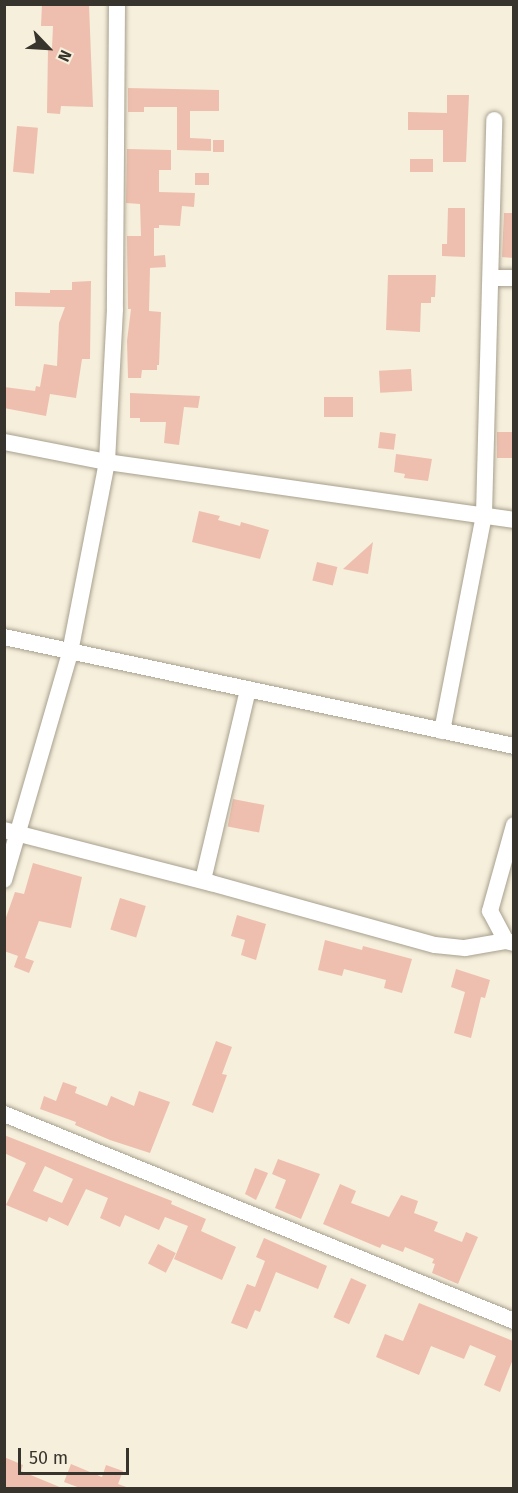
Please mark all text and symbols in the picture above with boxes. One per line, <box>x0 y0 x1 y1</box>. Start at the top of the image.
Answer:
north arrow <box>18 18 78 78</box>
text: N <box>54 47 76 65</box>
scale bar <box>21 1436 132 1474</box>
text: 50 m <box>29 1447 68 1469</box>

